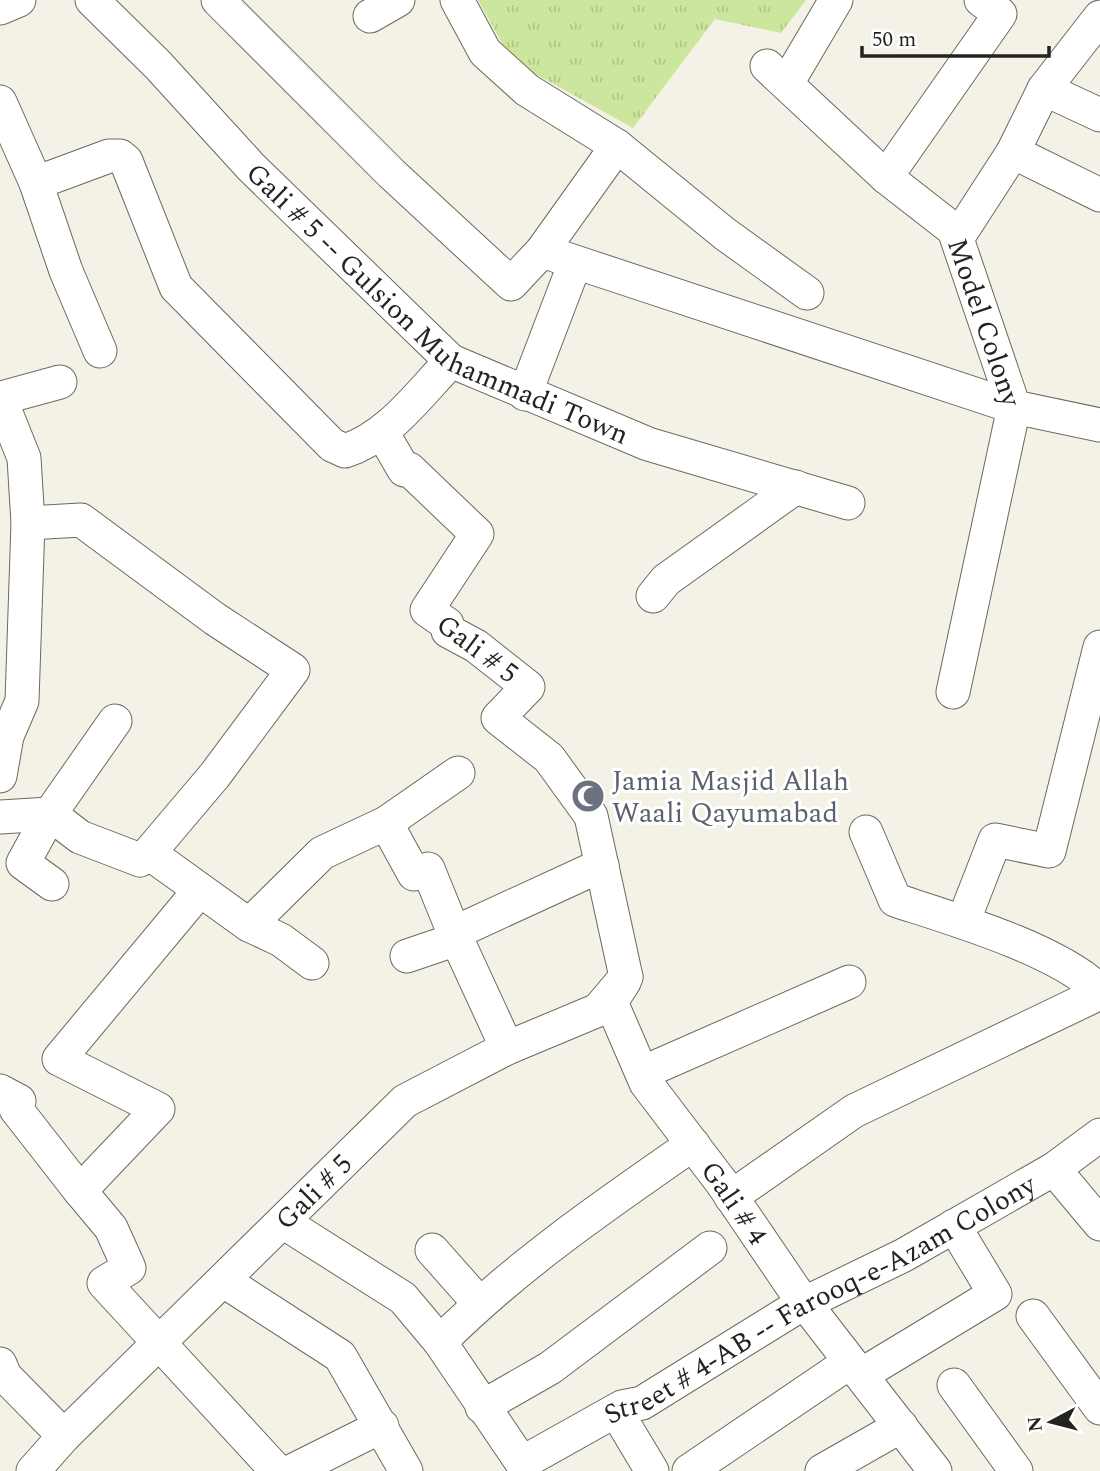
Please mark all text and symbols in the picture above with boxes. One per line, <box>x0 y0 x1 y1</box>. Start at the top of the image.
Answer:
scale bar <box>862 14 1049 58</box>
text: 50 m <box>872 24 916 56</box>
street label: Gali # 5 -- Gulsion Muhammadi Town <box>235 153 635 457</box>
street label: Model Colony <box>935 233 1033 414</box>
street label: Gali # 5 <box>427 604 528 695</box>
place label: Jamia Masjid Allah Waali Qayumabad <box>612 760 849 835</box>
mosque icon: Jamia Masjid Allah Waali Qayumabad <box>569 777 607 815</box>
street label: Gali # 5 <box>266 1144 363 1241</box>
street label: Gali # 4 <box>689 1152 778 1254</box>
street label: Street # 4-AB -- Farooq-e-Azam Colony <box>596 1163 1046 1436</box>
north arrow <box>1016 1387 1086 1457</box>
text: N <box>1020 1414 1051 1433</box>

